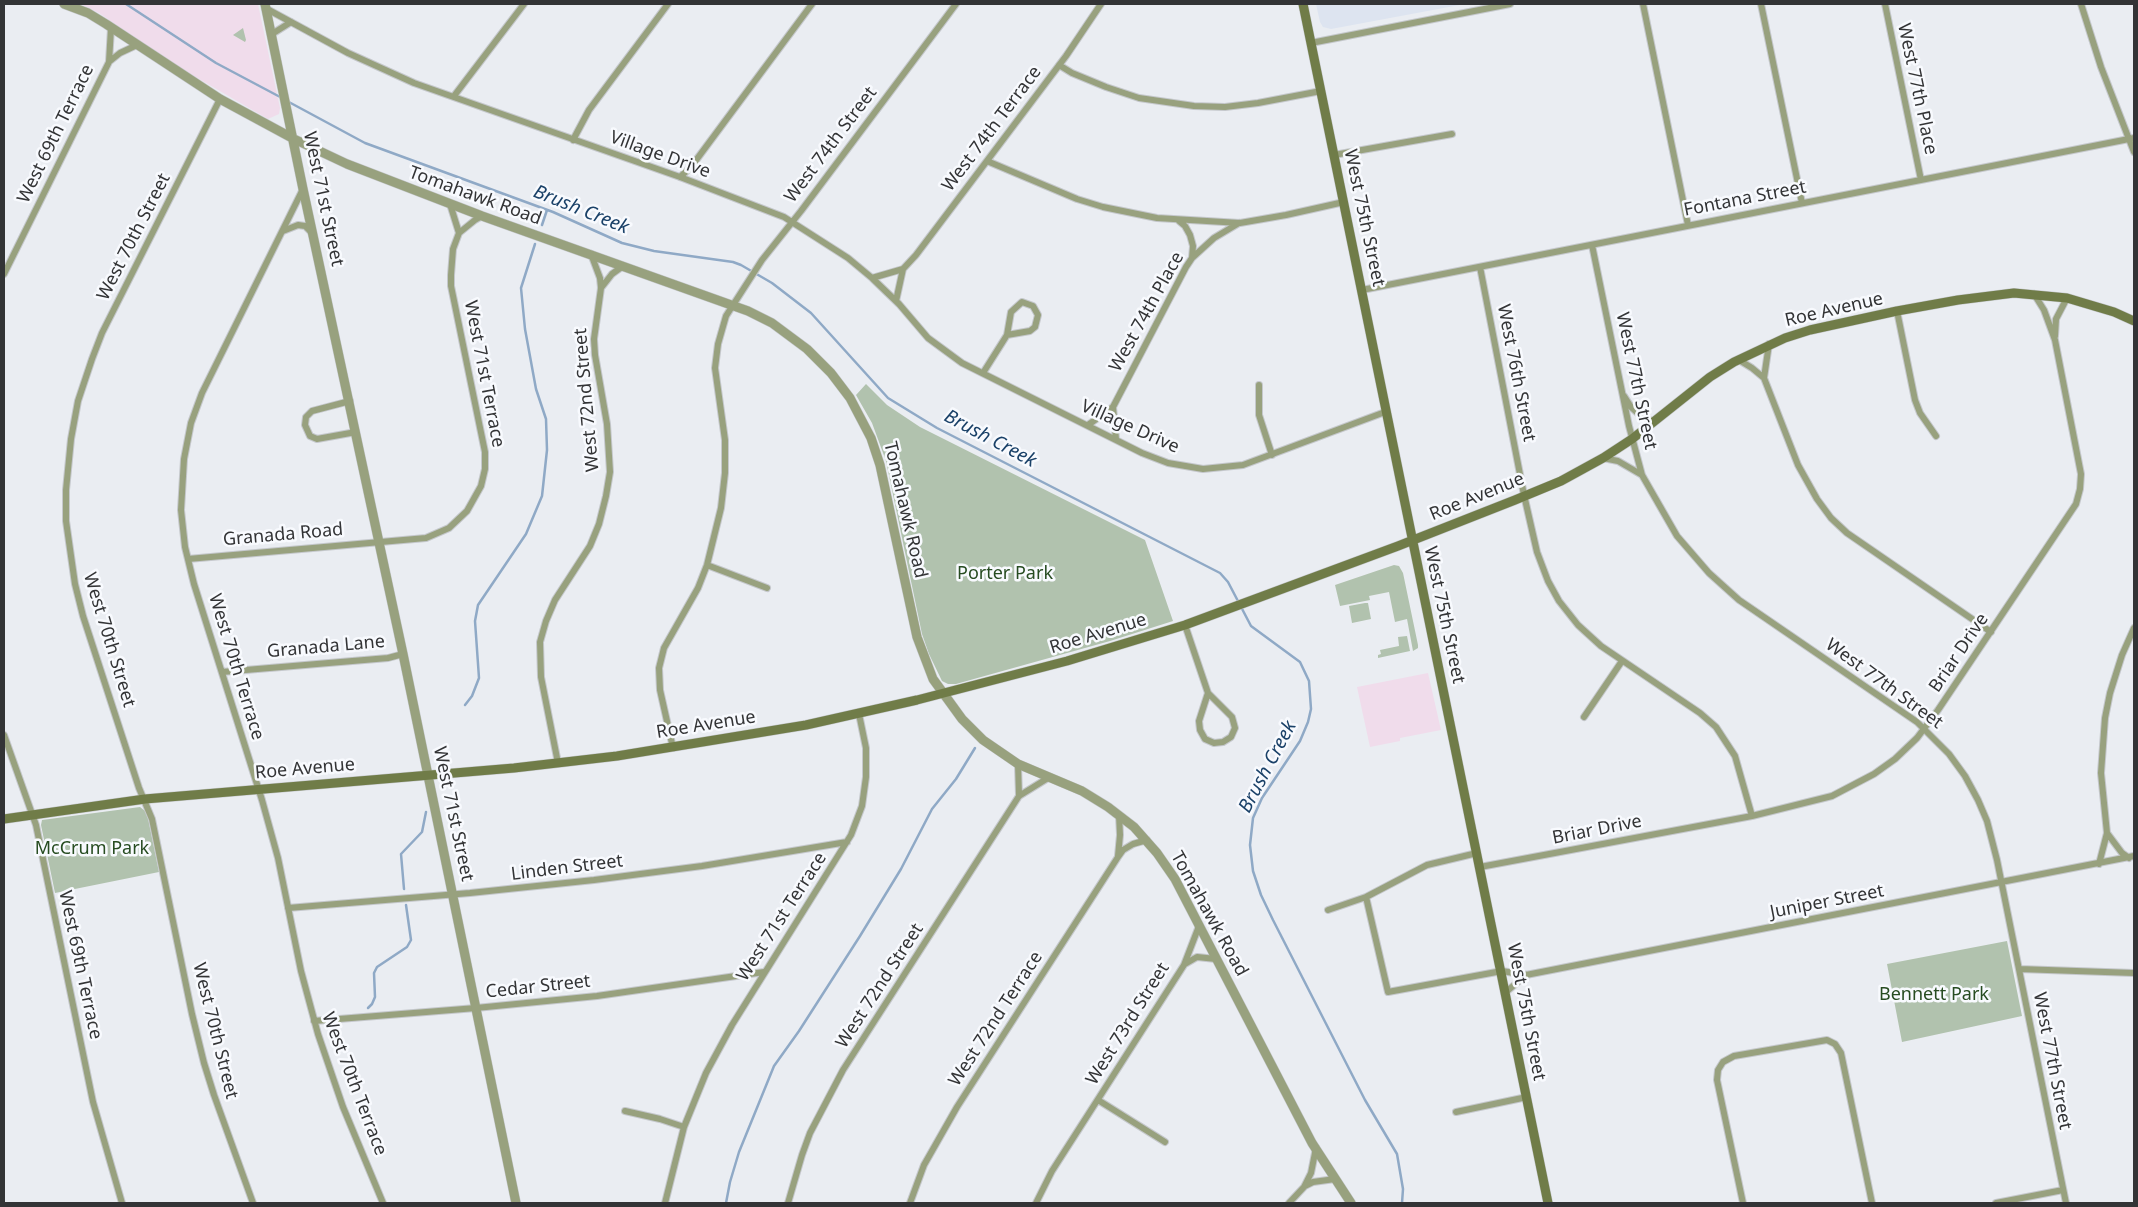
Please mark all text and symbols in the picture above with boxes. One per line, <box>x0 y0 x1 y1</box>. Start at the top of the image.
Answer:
street label: West 77th Place <box>1893 21 1941 157</box>
street label: West 69th Terrace <box>13 61 99 207</box>
street label: West 74th Terrace <box>938 62 1046 196</box>
street label: West 74th Street <box>780 83 882 207</box>
street label: Village Drive <box>607 127 713 183</box>
street label: West 71st Street <box>298 130 348 268</box>
street label: West 75th Street <box>1339 148 1389 288</box>
street label: Tomahawk Road <box>406 162 544 230</box>
street label: West 70th Street <box>93 170 175 304</box>
street label: Fontana Street <box>1682 177 1808 221</box>
water label: Brush Creek <box>530 181 632 239</box>
street label: West 74th Place <box>1105 248 1189 376</box>
street label: Roe Avenue <box>1783 288 1885 332</box>
street label: West 71st Terrace <box>459 299 509 449</box>
street label: West 76th Street <box>1492 302 1540 444</box>
street label: West 77th Street <box>1611 311 1661 451</box>
street label: West 72nd Street <box>570 327 604 473</box>
street label: Village Drive <box>1078 396 1182 458</box>
water label: Brush Creek <box>940 405 1040 473</box>
street label: Tomahawk Road <box>879 440 931 580</box>
street label: Roe Avenue <box>1427 468 1527 526</box>
street label: Granada Road <box>222 519 344 551</box>
street label: West 75th Street <box>1419 545 1469 685</box>
park label: Porter Park <box>957 563 1053 585</box>
street label: West 70th Street <box>78 570 140 710</box>
street label: West 70th Terrace <box>204 591 268 743</box>
street label: Roe Avenue <box>1047 609 1149 659</box>
street label: Briar Drive <box>1925 609 1993 697</box>
street label: Granada Lane <box>266 631 386 663</box>
street label: West 77th Street <box>1821 634 1947 734</box>
street label: Roe Avenue <box>655 707 757 743</box>
water label: Brush Creek <box>1234 717 1302 817</box>
street label: West 71st Street <box>428 745 478 883</box>
street label: Roe Avenue <box>254 754 356 784</box>
street label: Briar Drive <box>1551 811 1643 849</box>
park label: McCrum Park <box>35 838 149 860</box>
street label: Tomahawk Road <box>1166 848 1252 980</box>
street label: West 71st Terrace <box>732 849 832 985</box>
street label: Linden Street <box>510 850 624 886</box>
street label: Juniper Street <box>1768 880 1886 924</box>
street label: West 69th Terrace <box>54 889 106 1041</box>
street label: West 72nd Street <box>832 920 928 1052</box>
street label: West 75th Street <box>1502 941 1550 1083</box>
street label: West 72nd Terrace <box>944 948 1048 1090</box>
street label: West 73rd Street <box>1082 959 1174 1089</box>
street label: West 70th Street <box>188 961 242 1101</box>
street label: Cedar Street <box>485 971 591 1003</box>
park label: Bennett Park <box>1879 984 1989 1006</box>
street label: West 77th Street <box>2028 990 2076 1132</box>
street label: West 70th Terrace <box>317 1009 391 1159</box>

